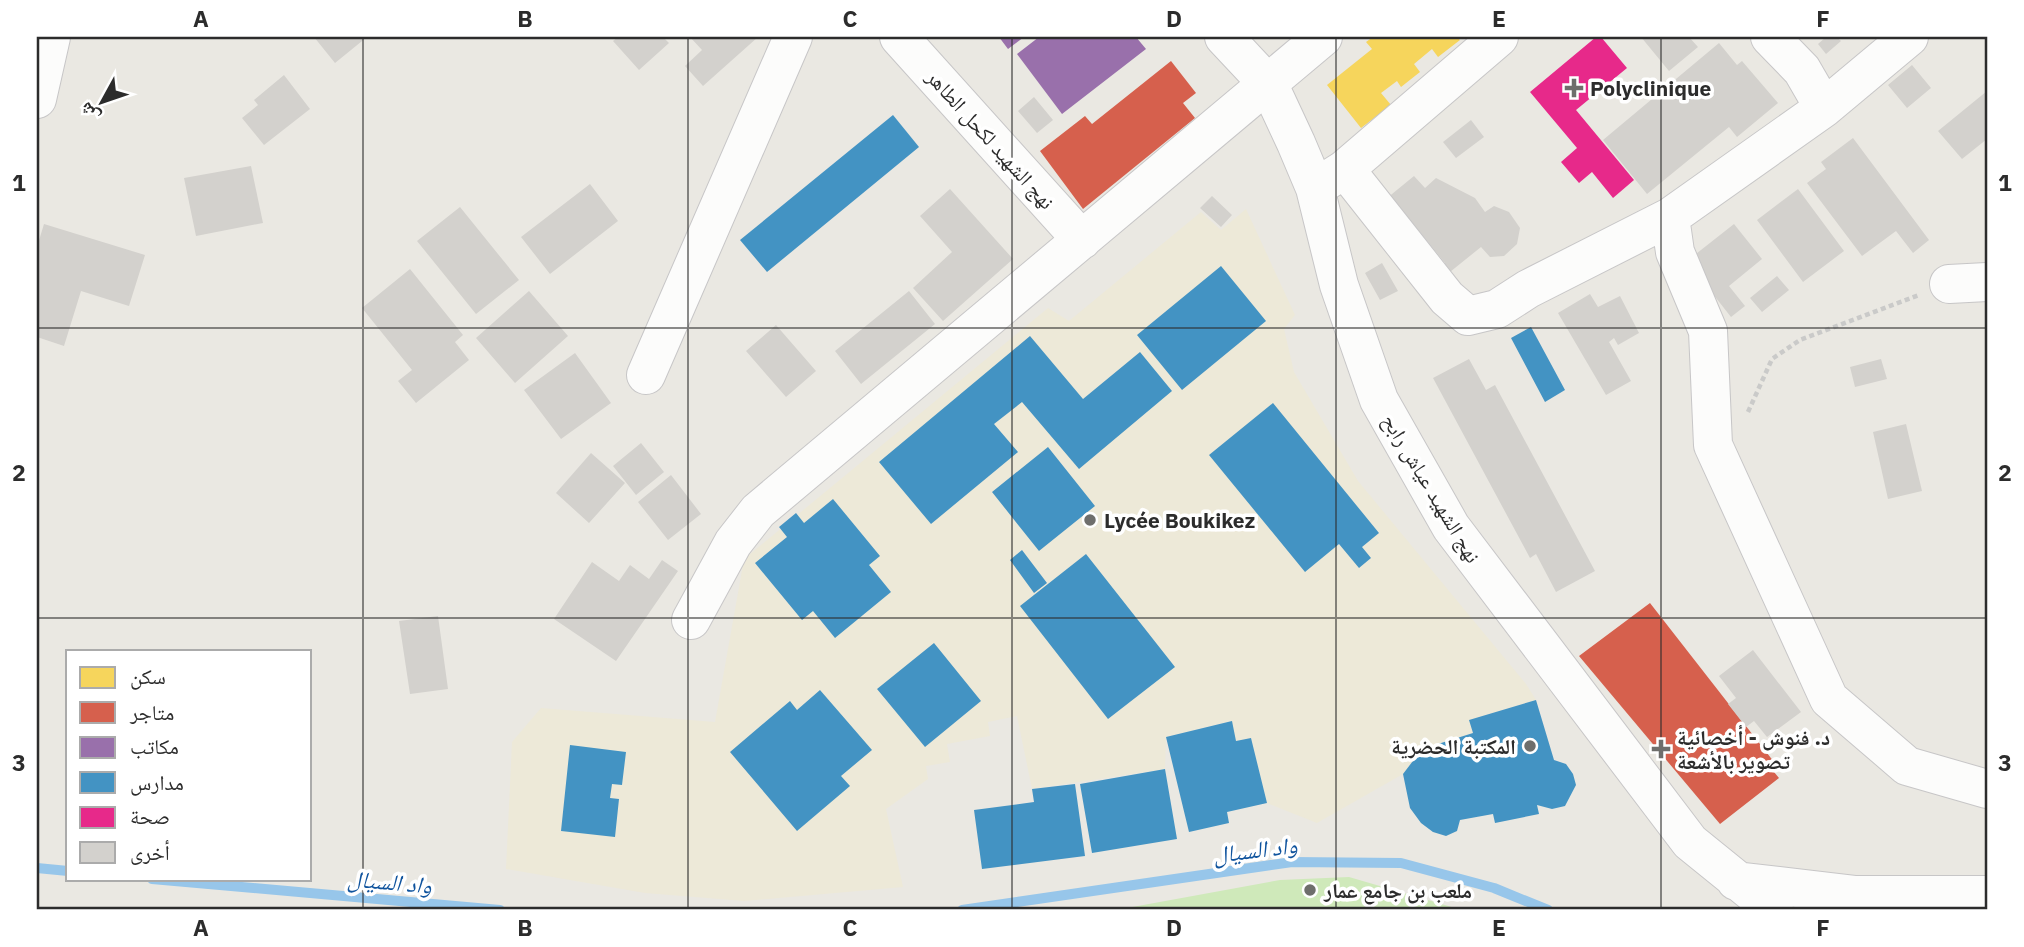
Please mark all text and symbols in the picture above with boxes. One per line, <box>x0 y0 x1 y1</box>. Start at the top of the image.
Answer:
text: A <box>193 3 209 33</box>
text: B <box>517 3 533 33</box>
text: C <box>843 3 858 33</box>
text: D <box>1166 3 1182 33</box>
text: E <box>1492 3 1506 33</box>
text: F <box>1816 3 1830 33</box>
street label: نهج الشهيد لكحل الطاهر <box>920 62 1061 215</box>
north arrow <box>66 66 136 136</box>
place label: Polyclinique <box>1590 74 1712 102</box>
marker: Polyclinique <box>1564 78 1584 98</box>
text: ش <box>73 97 105 128</box>
text: 1 <box>12 167 26 197</box>
text: 1 <box>1998 167 2012 197</box>
street label: نهج الشهيد عياش رابح <box>1376 408 1488 568</box>
text: 2 <box>12 457 26 487</box>
text: 2 <box>1998 457 2012 487</box>
place label: Lycée Boukikez <box>1104 506 1255 534</box>
marker: Lycée Boukikez <box>1082 512 1098 528</box>
legend <box>66 650 312 880</box>
text: سكن <box>130 662 166 690</box>
text: متاجر <box>129 698 174 726</box>
place label: د. فنوش - أخصائية تصوير بالأشعة <box>1677 723 1830 775</box>
text: مكاتب <box>130 732 179 760</box>
place label: المكتبة الحضرية <box>1391 732 1516 760</box>
marker: المكتبة الحضرية <box>1522 738 1538 754</box>
marker: د. فنوش - أخصائية تصوير بالأشعة <box>1651 739 1671 759</box>
text: 3 <box>12 747 26 777</box>
text: 3 <box>1998 747 2012 777</box>
text: مدارس <box>130 768 184 796</box>
text: صحة <box>130 802 170 830</box>
water label: واد السيال <box>1211 829 1299 870</box>
text: أخرى <box>130 838 170 866</box>
water label: واد السيال <box>346 862 434 901</box>
place label: ملعب بن جامع عمار <box>1323 876 1472 905</box>
marker: ملعب بن جامع عمار <box>1302 882 1318 898</box>
text: A <box>193 912 209 942</box>
text: B <box>517 912 533 942</box>
text: C <box>843 912 858 942</box>
text: D <box>1166 912 1182 942</box>
text: E <box>1492 912 1506 942</box>
text: F <box>1816 912 1830 942</box>

